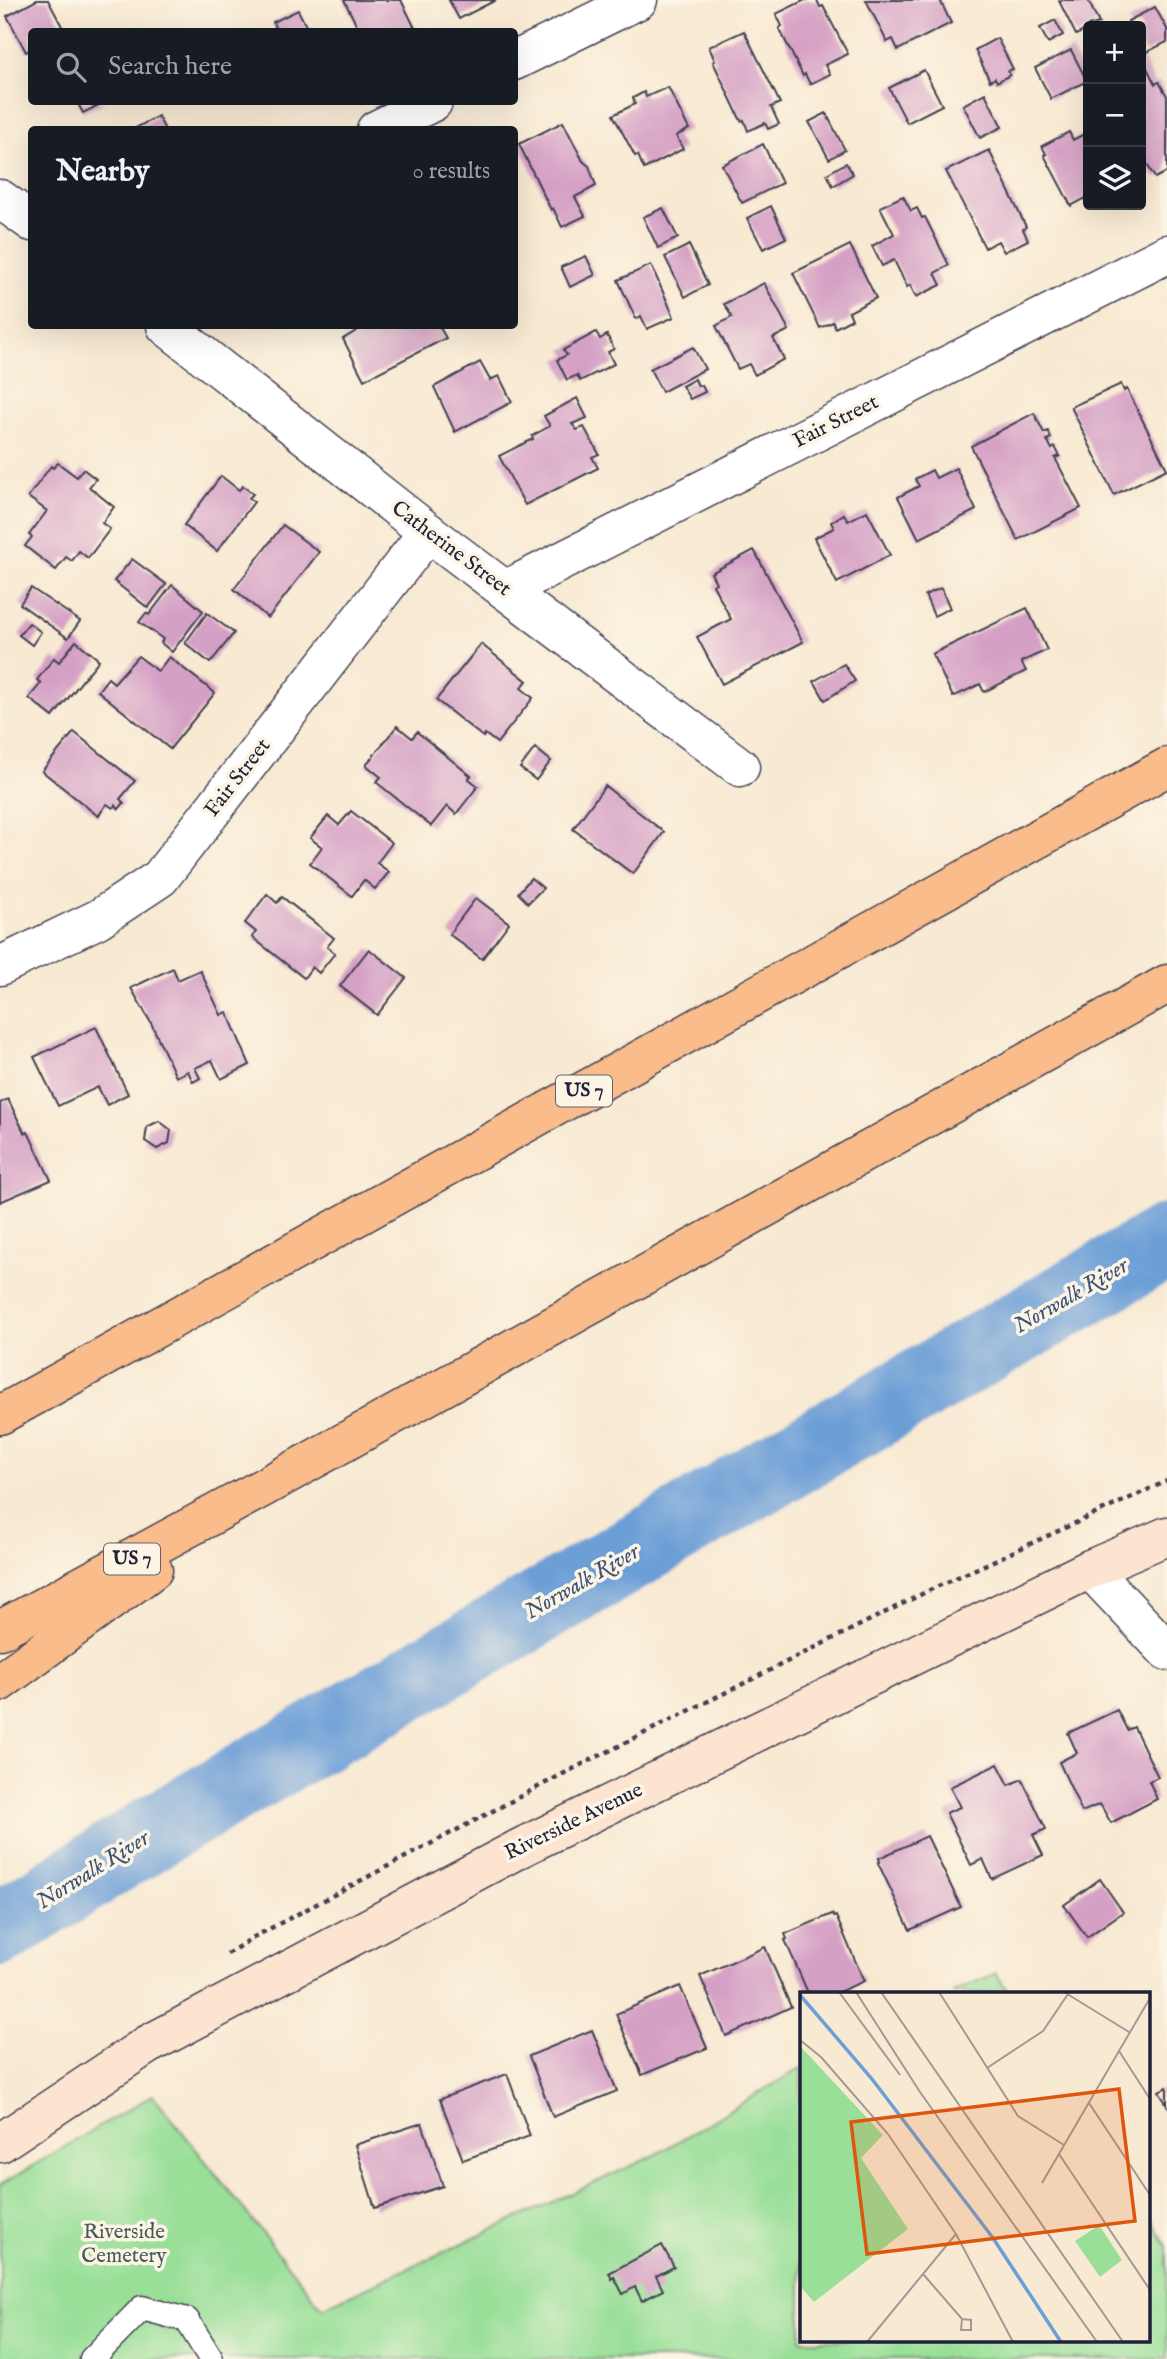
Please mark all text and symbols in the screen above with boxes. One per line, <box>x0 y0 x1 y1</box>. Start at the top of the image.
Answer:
map controls <box>1083 21 1146 210</box>
button: + <box>1083 21 1146 84</box>
search box <box>28 28 518 105</box>
icon: search <box>52 48 90 86</box>
text: Search here <box>108 50 232 83</box>
button: − <box>1083 84 1146 147</box>
button: layers <box>1083 147 1146 210</box>
text: Nearby <box>56 153 149 191</box>
text: 0 results <box>412 157 490 186</box>
street label: Fair Street <box>789 389 883 455</box>
street label: Catherine Street <box>386 495 516 603</box>
street label: Fair Street <box>199 733 277 823</box>
road number: US 7 <box>556 1076 612 1106</box>
water label: Norwalk River <box>1008 1251 1135 1341</box>
water label: Norwalk River <box>519 1537 646 1627</box>
road number: US 7 <box>104 1544 160 1574</box>
street label: Riverside Avenue <box>500 1777 648 1867</box>
water label: Norwalk River <box>31 1823 156 1916</box>
inset map <box>800 1992 1150 2342</box>
park label: Riverside Cemetery <box>81 2219 167 2270</box>

